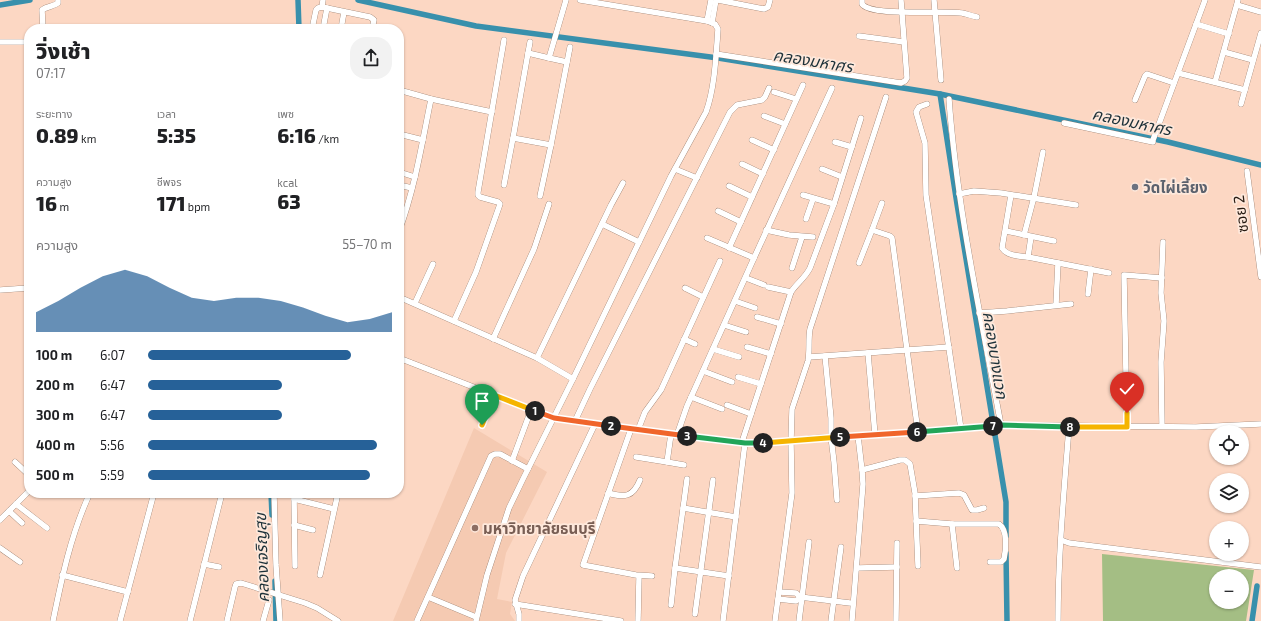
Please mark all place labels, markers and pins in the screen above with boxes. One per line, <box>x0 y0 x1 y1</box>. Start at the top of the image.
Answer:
place label: วัดไผ่เลี้ยง <box>1143 177 1208 196</box>
marker: วัดไผ่เลี้ยง <box>1130 182 1140 192</box>
pin <box>1110 372 1144 413</box>
pin <box>465 384 499 425</box>
pin: 1 <box>525 401 545 421</box>
pin: 2 <box>601 416 621 436</box>
pin: 7 <box>983 416 1003 436</box>
pin: 8 <box>1060 417 1080 437</box>
pin: 6 <box>907 422 927 442</box>
pin: 3 <box>677 426 697 446</box>
pin: 5 <box>830 427 850 447</box>
pin: 4 <box>753 433 773 453</box>
place label: มหาวิทยาลัยธนบุรี <box>483 519 596 538</box>
marker: มหาวิทยาลัยธนบุรี <box>470 523 480 533</box>

